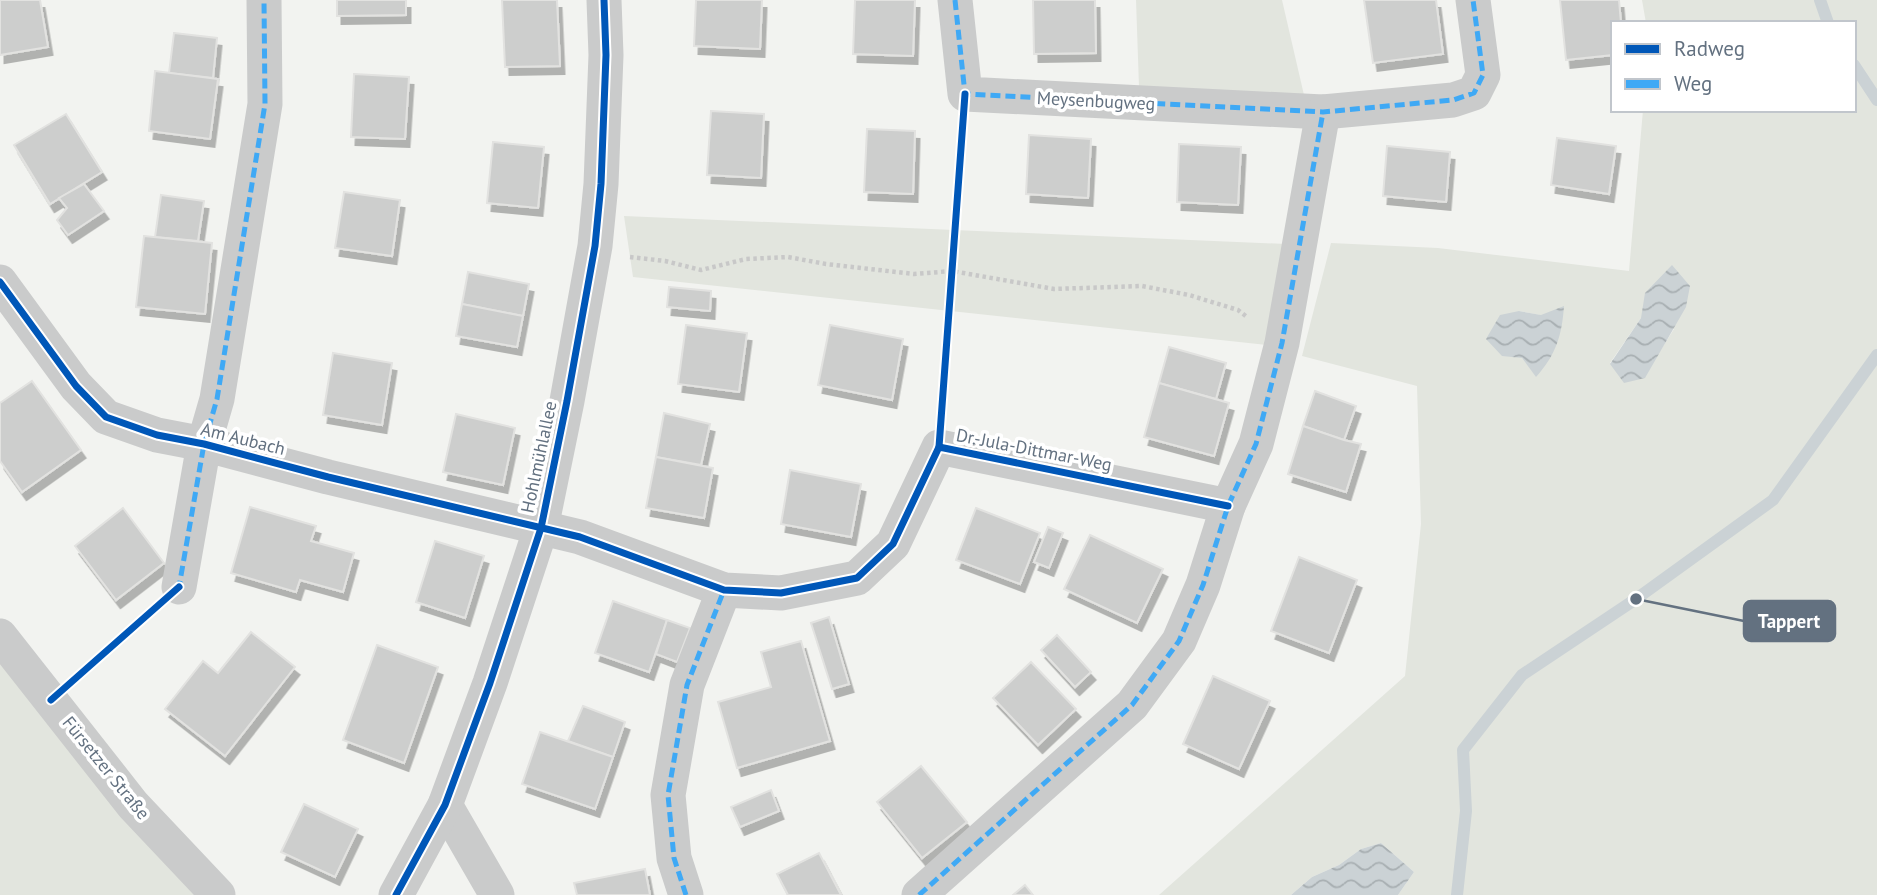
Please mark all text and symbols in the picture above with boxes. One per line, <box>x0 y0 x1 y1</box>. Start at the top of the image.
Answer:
legend <box>1611 21 1856 112</box>
text: Radweg <box>1674 35 1745 62</box>
text: Weg <box>1674 70 1712 97</box>
street label: Meysenbugweg <box>1036 86 1156 115</box>
street label: Hohlmühlallee <box>515 399 562 515</box>
street label: Am Aubach <box>199 417 288 460</box>
street label: Dr.-Jula-Dittmar-Weg <box>954 423 1114 476</box>
callout: Tappert <box>1744 601 1835 641</box>
text: Tappert <box>1758 609 1820 633</box>
street label: Fürsetzer Straße <box>58 711 155 824</box>

